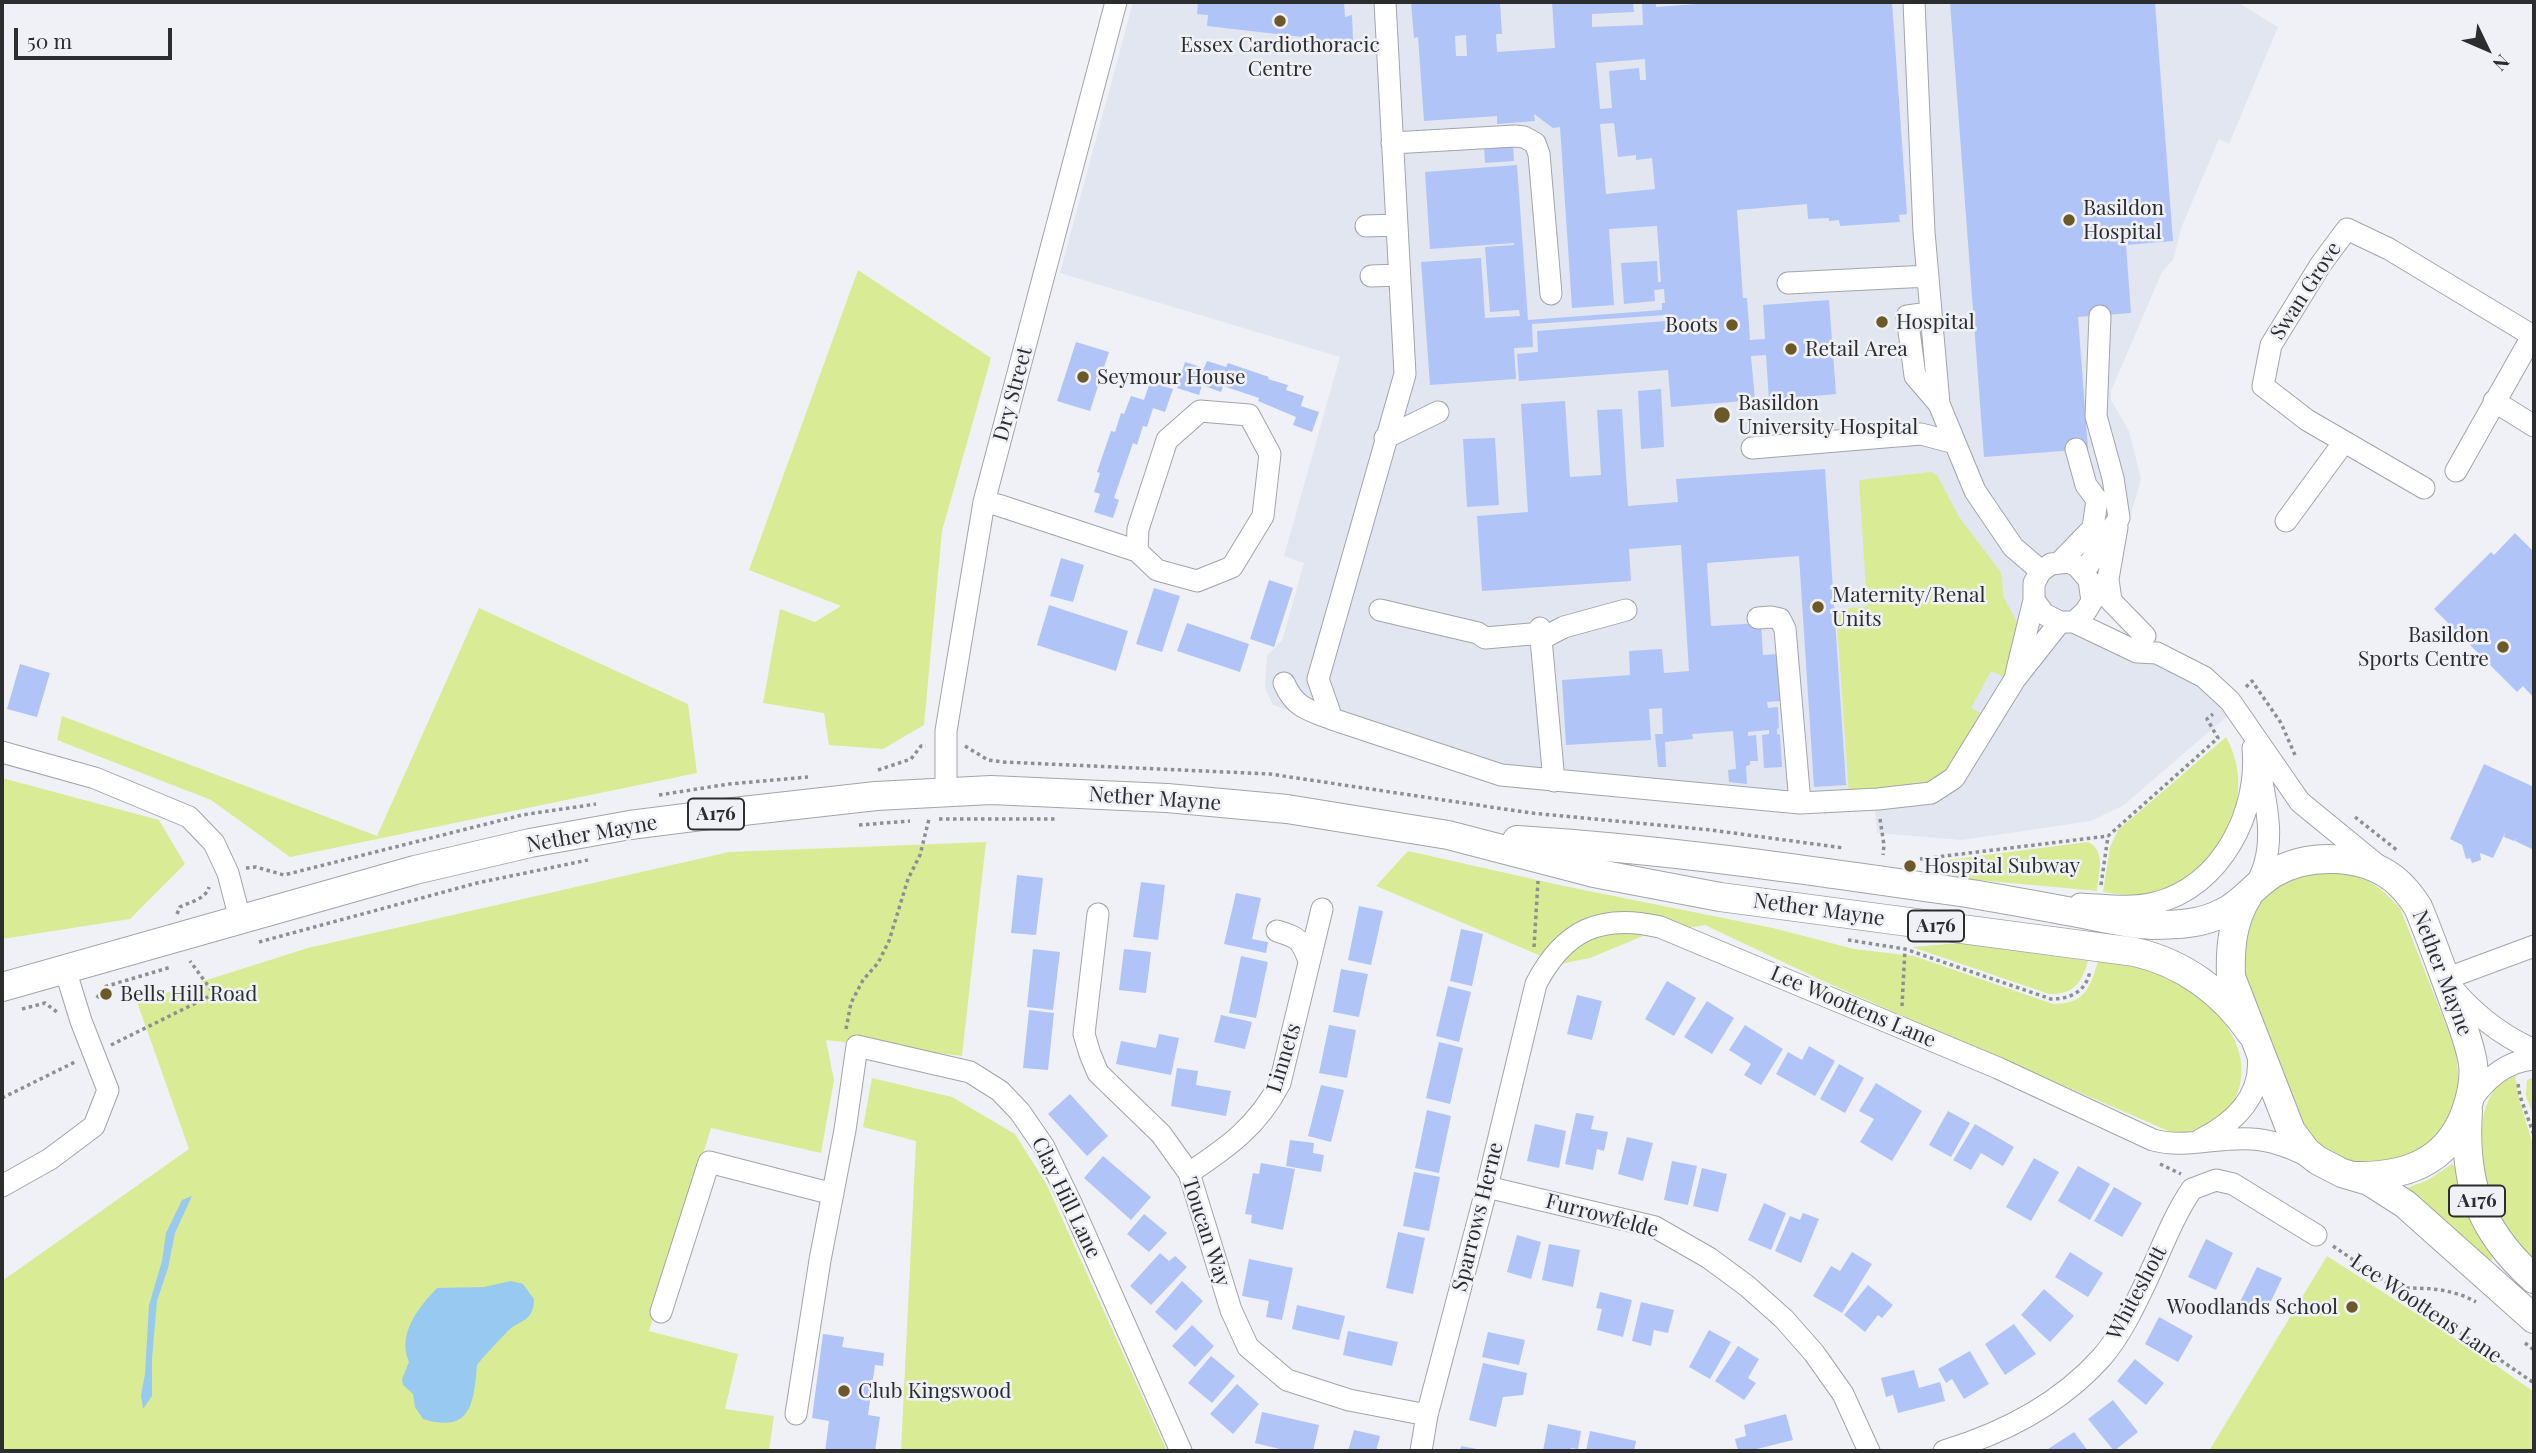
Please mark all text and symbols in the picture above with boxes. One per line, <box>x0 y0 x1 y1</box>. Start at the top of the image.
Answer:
marker: Essex Cardiothoracic Centre <box>1272 13 1288 29</box>
scale bar <box>18 14 175 58</box>
north arrow <box>2452 14 2522 84</box>
text: 50 m <box>27 26 72 54</box>
place label: Essex Cardiothoracic Centre <box>1180 32 1380 82</box>
text: N <box>2488 50 2516 78</box>
place label: Basildon Hospital <box>2083 195 2164 245</box>
marker: Basildon Hospital <box>2061 212 2077 228</box>
street label: Swan Grove <box>2265 237 2347 345</box>
place label: Hospital <box>1896 309 1975 335</box>
place label: Boots <box>1665 312 1718 338</box>
marker: Hospital <box>1874 314 1890 330</box>
marker: Boots <box>1724 317 1740 333</box>
place label: Retail Area <box>1805 336 1908 362</box>
marker: Retail Area <box>1783 341 1799 357</box>
street label: Dry Street <box>988 344 1038 444</box>
place label: Seymour House <box>1097 364 1246 390</box>
marker: Seymour House <box>1075 369 1091 385</box>
place label: Basildon University Hospital <box>1738 390 1918 440</box>
marker: Basildon University Hospital <box>1712 405 1732 425</box>
place label: Maternity/Renal Units <box>1832 582 1985 632</box>
marker: Maternity/Renal Units <box>1810 599 1826 615</box>
place label: Basildon Sports Centre <box>2358 622 2489 672</box>
marker: Basildon Sports Centre <box>2495 639 2511 655</box>
street label: Nether Mayne <box>1088 782 1222 816</box>
road number: A176 <box>688 799 744 830</box>
street label: Nether Mayne <box>525 810 659 858</box>
place label: Hospital Subway <box>1924 853 2080 879</box>
marker: Hospital Subway <box>1902 858 1918 874</box>
street label: Nether Mayne <box>1752 888 1886 932</box>
street label: Nether Mayne <box>2407 907 2477 1039</box>
road number: A176 <box>1908 910 1964 942</box>
street label: Lee Woottens Lane <box>1767 961 1939 1053</box>
place label: Bells Hill Road <box>120 981 257 1007</box>
marker: Bells Hill Road <box>98 986 114 1002</box>
street label: Linnets <box>1262 1020 1306 1096</box>
street label: Clay Hill Lane <box>1026 1133 1106 1263</box>
street label: Sparrows Herne <box>1447 1140 1509 1294</box>
street label: Toucan Way <box>1177 1174 1235 1290</box>
road number: A176 <box>2449 1186 2505 1217</box>
street label: Furrowfelde <box>1543 1189 1661 1243</box>
street label: Whiteshott <box>2102 1242 2172 1344</box>
street label: Lee Woottens Lane <box>2346 1249 2506 1369</box>
place label: Woodlands School <box>2167 1294 2338 1320</box>
marker: Woodlands School <box>2344 1299 2360 1315</box>
place label: Club Kingswood <box>858 1378 1012 1404</box>
marker: Club Kingswood <box>836 1383 852 1399</box>

